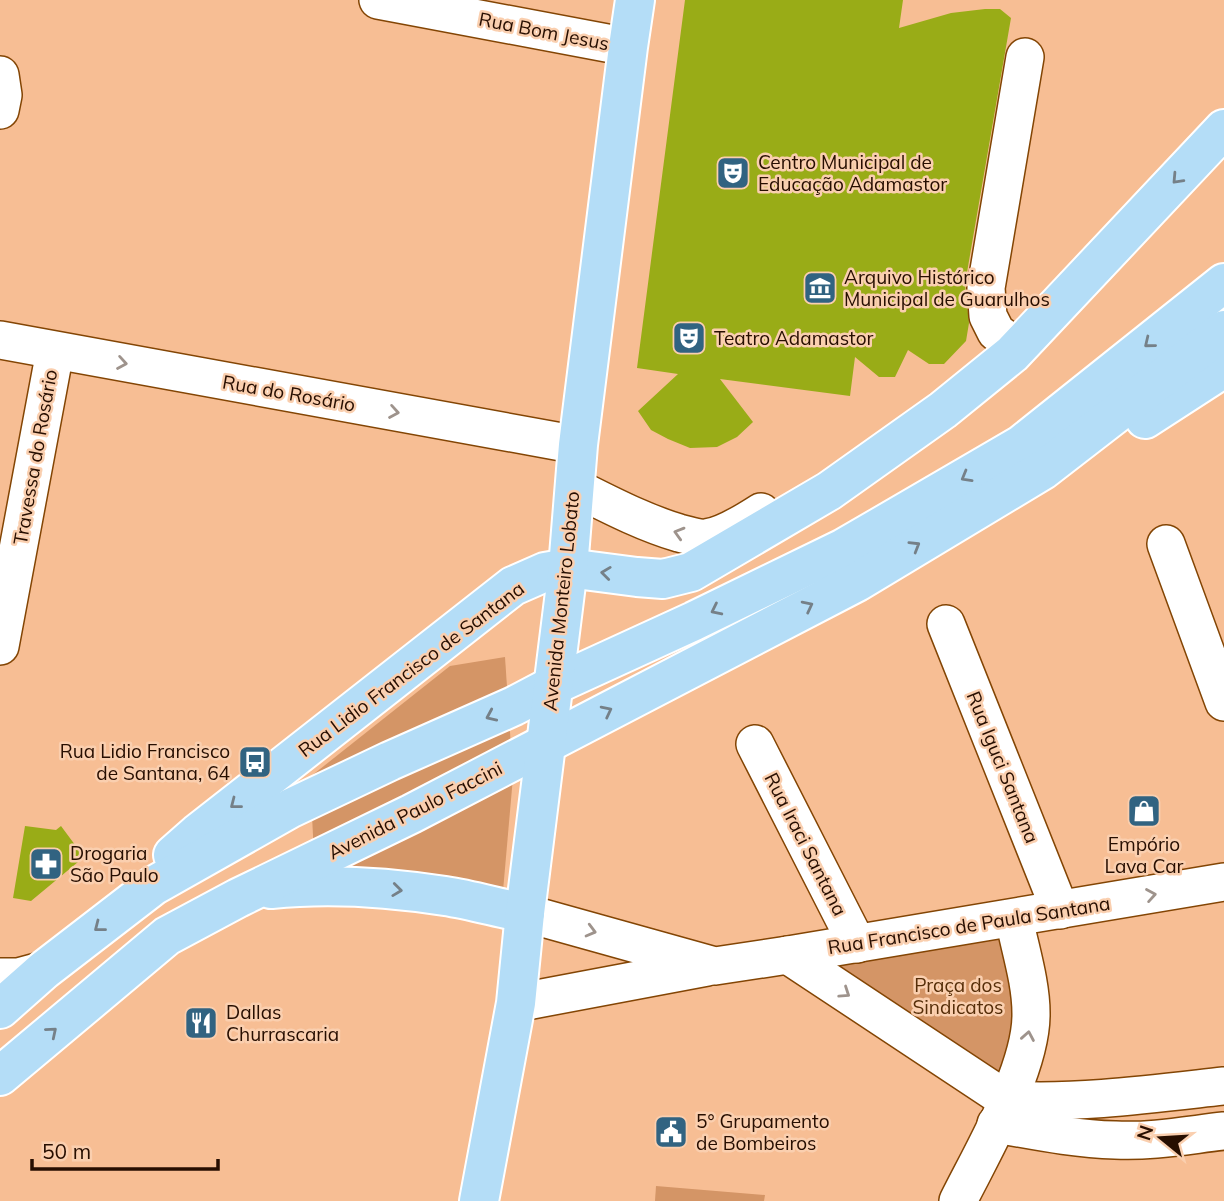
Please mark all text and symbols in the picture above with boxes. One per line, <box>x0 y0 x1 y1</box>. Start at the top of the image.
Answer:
street label: Rua Bom Jesus <box>477 7 611 55</box>
place label: Centro Municipal de Educação Adamastor <box>758 150 947 196</box>
theatre icon: Centro Municipal de Educação Adamastor <box>714 154 752 192</box>
one-way arrow <box>1173 171 1186 184</box>
place label: Arquivo Histórico Municipal de Guarulhos <box>844 265 1050 311</box>
museum icon: Arquivo Histórico Municipal de Guarulhos <box>801 269 839 307</box>
theatre icon: Teatro Adamastor <box>670 319 708 357</box>
place label: Teatro Adamastor <box>714 326 873 350</box>
one-way arrow <box>1144 335 1157 347</box>
one-way arrow <box>116 355 128 370</box>
street label: Travessa do Rosário <box>8 367 62 547</box>
street label: Rua do Rosário <box>221 369 357 417</box>
one-way arrow <box>388 404 400 419</box>
one-way arrow <box>961 469 974 482</box>
street label: Avenida Monteiro Lobato <box>538 490 584 712</box>
one-way arrow <box>674 527 686 541</box>
one-way arrow <box>908 542 921 555</box>
one-way arrow <box>600 566 612 581</box>
street label: Rua Lidio Francisco de Santana <box>293 576 529 762</box>
one-way arrow <box>801 601 814 615</box>
one-way arrow <box>711 602 724 616</box>
street label: Rua Iguci Santana <box>962 688 1044 846</box>
one-way arrow <box>599 706 612 720</box>
one-way arrow <box>486 708 498 722</box>
place label: Rua Lidio Francisco de Santana, 64 <box>60 739 230 785</box>
bus stop icon: Rua Lidio Francisco de Santana, 64 <box>236 743 274 781</box>
street label: Avenida Paulo Faccini <box>324 756 506 864</box>
street label: Rua Iraci Santana <box>760 768 852 920</box>
shop icon: Empório Lava Car <box>1125 792 1163 830</box>
one-way arrow <box>230 796 243 809</box>
place label: Empório Lava Car <box>1105 832 1184 878</box>
place label: Drogaria São Paulo <box>70 841 159 887</box>
pharmacy icon: Drogaria São Paulo <box>27 845 65 883</box>
one-way arrow <box>391 883 402 898</box>
one-way arrow <box>1145 888 1157 903</box>
street label: Rua Francisco de Paula Santana <box>826 891 1112 959</box>
one-way arrow <box>95 919 107 932</box>
one-way arrow <box>585 923 597 938</box>
park label: Praça dos Sindicatos <box>913 973 1003 1019</box>
one-way arrow <box>837 985 850 997</box>
place label: Dallas Churrascaria <box>226 1000 339 1046</box>
restaurant icon: Dallas Churrascaria <box>182 1004 220 1042</box>
one-way arrow <box>44 1028 57 1040</box>
one-way arrow <box>1020 1030 1035 1042</box>
north arrow <box>1126 1103 1196 1173</box>
place label: 5° Grupamento de Bombeiros <box>696 1109 830 1155</box>
public building icon: 5° Grupamento de Bombeiros <box>652 1113 690 1151</box>
text: N <box>1131 1122 1158 1143</box>
scale bar <box>32 1128 217 1172</box>
text: 50 m <box>42 1138 91 1164</box>

